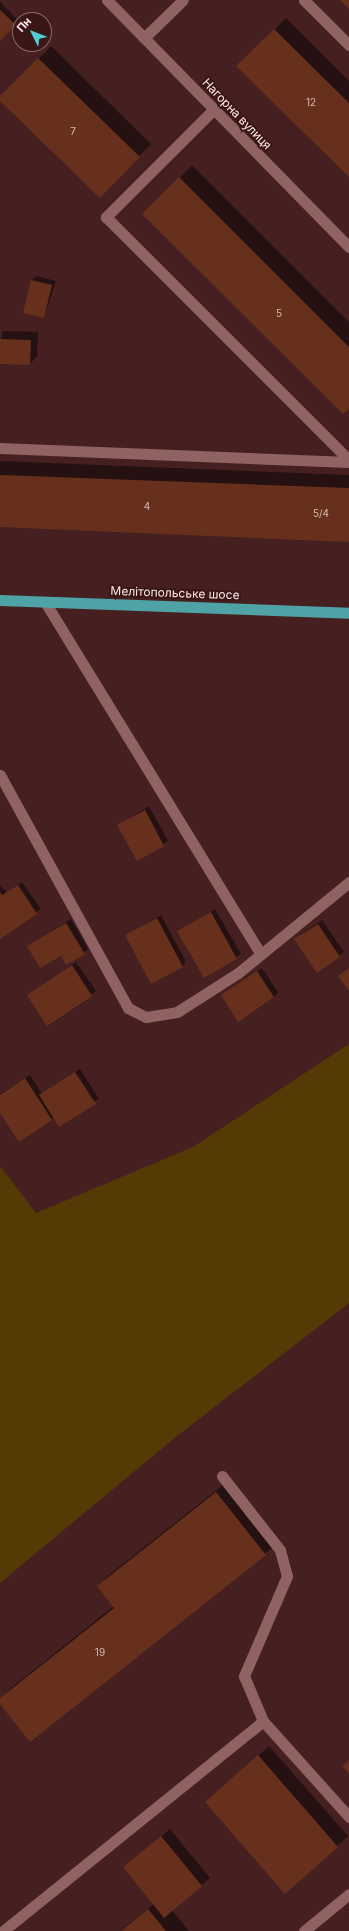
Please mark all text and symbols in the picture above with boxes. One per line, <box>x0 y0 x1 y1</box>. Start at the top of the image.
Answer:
north arrow <box>12 12 52 52</box>
text: Пн <box>14 14 34 35</box>
street label: Нагорна вулиця <box>199 75 275 153</box>
house number: 12 <box>306 97 316 109</box>
house number: 7 <box>70 126 76 138</box>
house number: 5 <box>276 308 282 320</box>
house number: 4 <box>144 501 150 513</box>
house number: 5/4 <box>313 508 329 520</box>
street label: Мелітопольське шосе <box>110 584 240 602</box>
house number: 19 <box>95 1647 105 1659</box>

